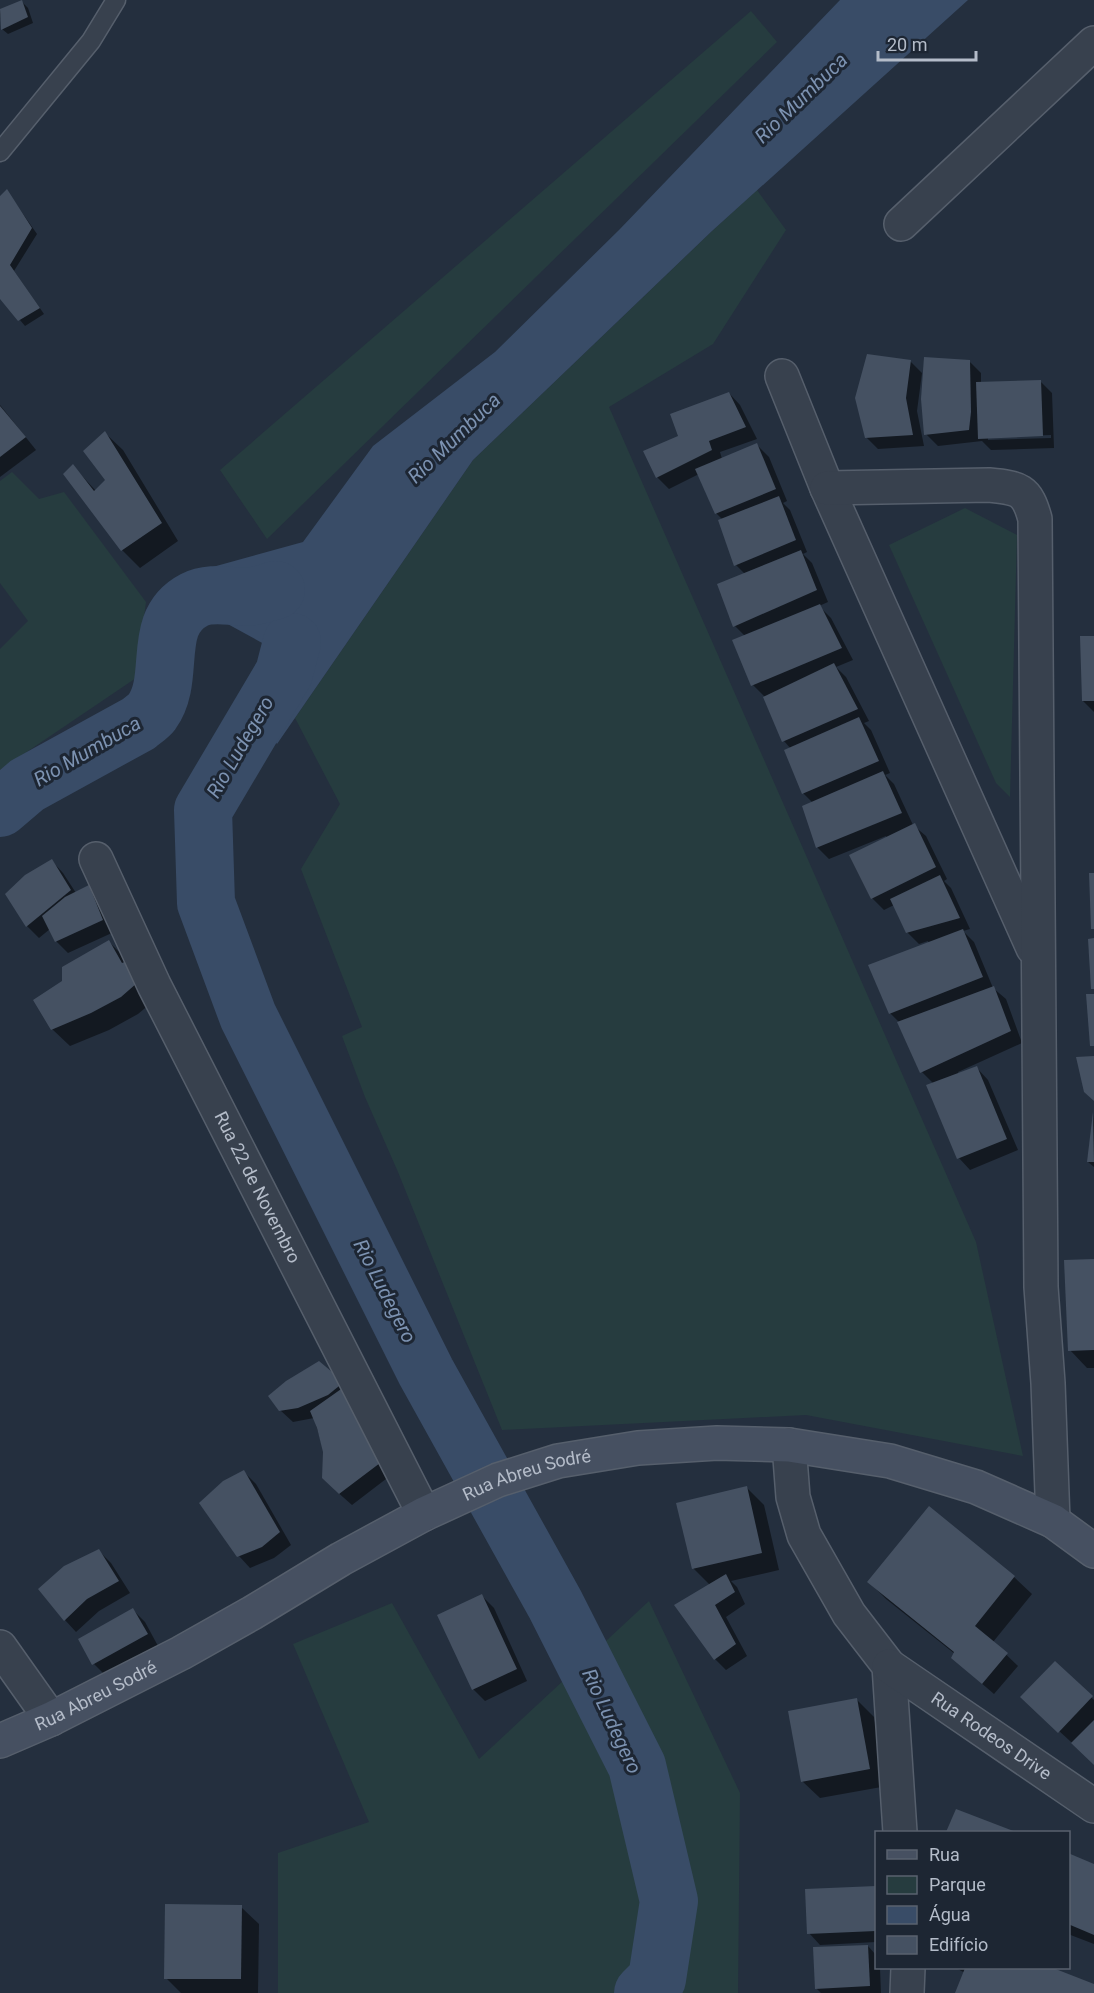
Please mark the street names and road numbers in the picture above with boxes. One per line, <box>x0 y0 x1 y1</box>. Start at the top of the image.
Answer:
street label: Rua 22 de Novembro <box>210 1108 305 1267</box>
street label: Rua Abreu Sodré <box>459 1445 592 1505</box>
street label: Rua Abreu Sodré <box>32 1656 160 1735</box>
street label: Rua Rodeos Drive <box>928 1687 1056 1784</box>

